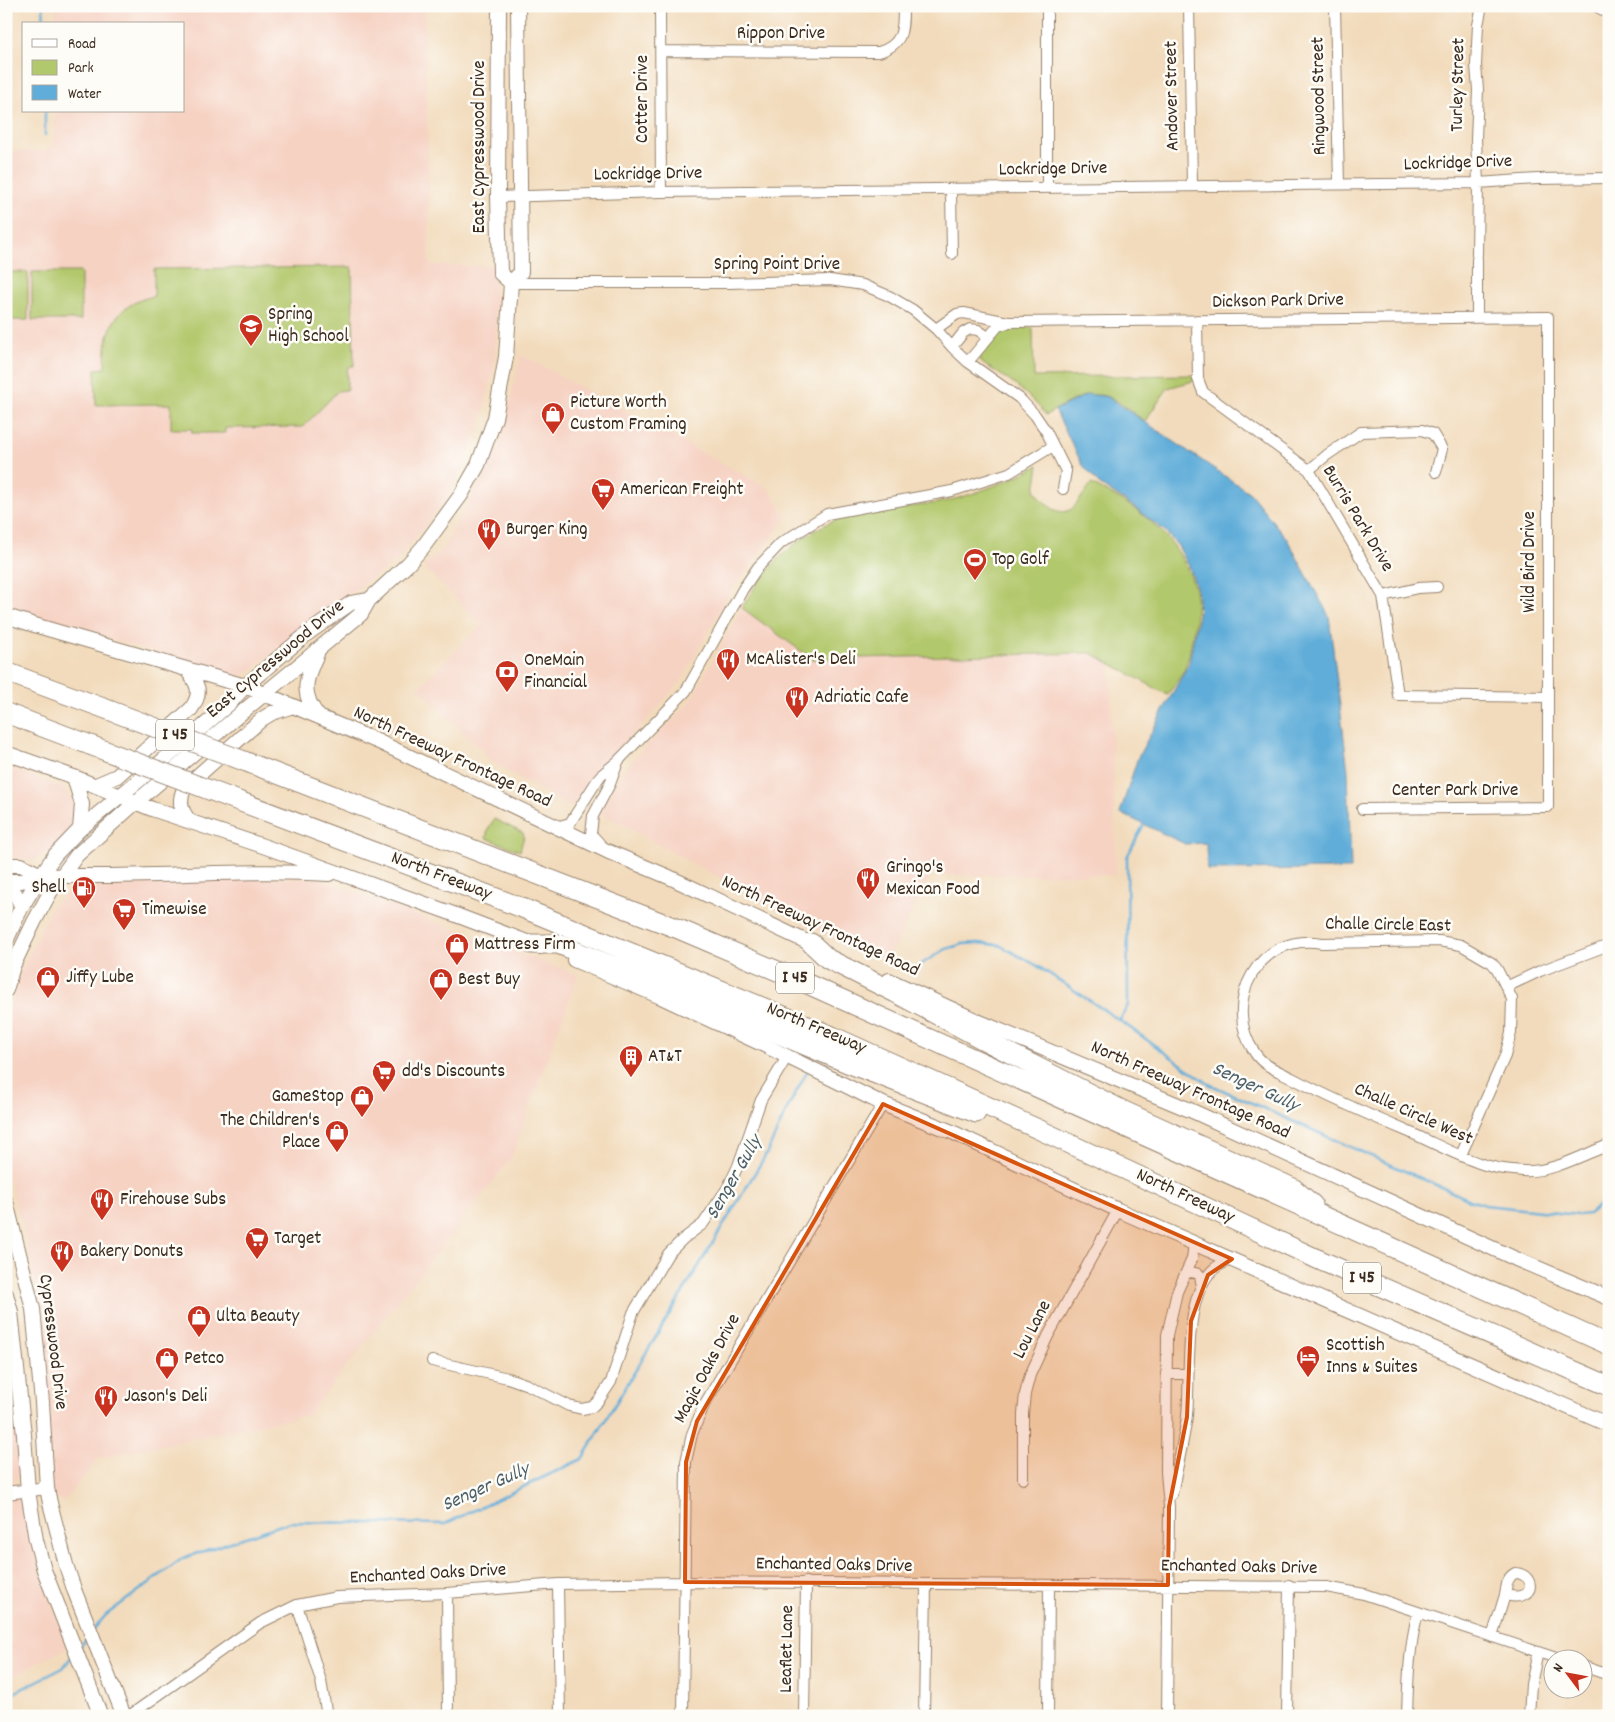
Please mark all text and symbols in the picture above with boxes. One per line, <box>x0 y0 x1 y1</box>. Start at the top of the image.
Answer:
street label: Rippon Drive <box>737 21 825 48</box>
legend <box>22 22 185 112</box>
text: Road <box>68 34 96 56</box>
street label: Ringwood Street <box>1305 37 1335 155</box>
street label: Turley Street <box>1445 38 1473 132</box>
street label: Andover Street <box>1159 41 1187 151</box>
street label: Cotter Drive <box>630 55 657 143</box>
text: Park <box>68 58 94 80</box>
street label: East Cypresswood Drive <box>467 60 494 234</box>
text: Water <box>68 84 102 106</box>
street label: Lockridge Drive <box>1403 149 1513 179</box>
street label: Lockridge Drive <box>998 156 1108 184</box>
street label: Lockridge Drive <box>593 161 703 189</box>
street label: Spring Point Drive <box>714 252 840 279</box>
street label: Dickson Park Drive <box>1212 287 1344 317</box>
place label: Spring High School <box>268 302 349 351</box>
school or university icon: Spring High School <box>238 313 264 347</box>
place label: Picture Worth Custom Framing <box>570 390 687 439</box>
shop icon: Picture Worth Custom Framing <box>540 401 566 435</box>
street label: Burris Park Drive <box>1314 460 1400 578</box>
supermarket icon: American Freight <box>590 477 616 511</box>
place label: American Freight <box>620 477 743 504</box>
street label: Wild Bird Drive <box>1517 511 1544 613</box>
restaurant icon: Burger King <box>476 517 502 551</box>
place label: Burger King <box>506 517 588 544</box>
sports icon: Top Golf <box>962 547 988 581</box>
place label: Top Golf <box>992 547 1050 574</box>
street label: East Cypresswood Drive <box>201 594 351 726</box>
restaurant icon: McAlister's Deli <box>715 647 741 681</box>
place label: McAlister's Deli <box>746 647 856 674</box>
place label: OneMain Financial <box>524 648 587 697</box>
bank icon: OneMain Financial <box>494 659 520 693</box>
restaurant icon: Adriatic Cafe <box>784 685 810 719</box>
place label: Adriatic Cafe <box>814 685 909 712</box>
street label: North Freeway Frontage Road <box>349 700 555 816</box>
road number: I 45 <box>156 720 194 750</box>
street label: Center Park Drive <box>1392 778 1518 805</box>
street label: North Freeway <box>387 845 496 909</box>
place label: Gringo's Mexican Food <box>886 855 980 904</box>
restaurant icon: Gringo's Mexican Food <box>855 866 881 900</box>
street label: North Freeway Frontage Road <box>717 869 923 985</box>
place label: Shell <box>32 875 66 902</box>
fuel station icon: Shell <box>71 875 97 909</box>
supermarket icon: Timewise <box>111 897 137 931</box>
place label: Timewise <box>142 897 207 924</box>
street label: Challe Circle East <box>1325 911 1451 941</box>
shop icon: Mattress Firm <box>444 932 470 966</box>
place label: Mattress Firm <box>474 932 576 959</box>
road number: I 45 <box>776 962 814 994</box>
shop icon: Jiffy Lube <box>35 965 61 999</box>
place label: Jiffy Lube <box>66 965 134 992</box>
shop icon: Best Buy <box>428 967 454 1001</box>
place label: Best Buy <box>458 967 520 994</box>
street label: North Freeway <box>762 996 870 1062</box>
street label: North Freeway Frontage Road <box>1086 1035 1294 1147</box>
building icon: AT&T <box>618 1044 644 1078</box>
place label: AT&T <box>648 1044 682 1071</box>
water label: Senger Gully <box>1207 1056 1306 1122</box>
supermarket icon: dd's Discounts <box>371 1059 397 1093</box>
place label: dd's Discounts <box>402 1059 505 1086</box>
street label: Challe Circle West <box>1349 1077 1477 1153</box>
place label: GameStop <box>271 1084 344 1111</box>
shop icon: GameStop <box>349 1084 375 1118</box>
place label: The Children's Place <box>220 1108 320 1157</box>
shop icon: The Children's Place <box>324 1119 350 1153</box>
water label: Senger Gully <box>700 1128 772 1225</box>
street label: North Freeway <box>1131 1162 1239 1232</box>
restaurant icon: Firehouse Subs <box>89 1187 115 1221</box>
place label: Firehouse Subs <box>120 1187 226 1214</box>
supermarket icon: Target <box>244 1226 270 1260</box>
place label: Target <box>274 1226 321 1253</box>
restaurant icon: Bakery Donuts <box>49 1239 75 1273</box>
place label: Bakery Donuts <box>80 1239 183 1266</box>
road number: I 45 <box>1343 1262 1381 1294</box>
street label: Cypresswood Drive <box>30 1273 74 1411</box>
street label: Lou Lane <box>1007 1296 1059 1364</box>
shop icon: Ulta Beauty <box>186 1304 212 1338</box>
place label: Ulta Beauty <box>216 1304 299 1331</box>
street label: Magic Oaks Drive <box>668 1310 748 1428</box>
place label: Scottish Inns & Suites <box>1326 1333 1418 1382</box>
hotel icon: Scottish Inns & Suites <box>1295 1344 1321 1378</box>
shop icon: Petco <box>154 1346 180 1380</box>
place label: Petco <box>184 1346 224 1373</box>
restaurant icon: Jason's Deli <box>93 1384 119 1418</box>
place label: Jason's Deli <box>124 1384 208 1411</box>
water label: Senger Gully <box>438 1455 537 1520</box>
street label: Enchanted Oaks Drive <box>755 1551 913 1581</box>
street label: Enchanted Oaks Drive <box>1160 1553 1318 1583</box>
street label: Enchanted Oaks Drive <box>349 1557 507 1593</box>
street label: Leaflet Lane <box>774 1605 802 1693</box>
north arrow <box>1542 1650 1592 1700</box>
text: N <box>1548 1660 1569 1676</box>

